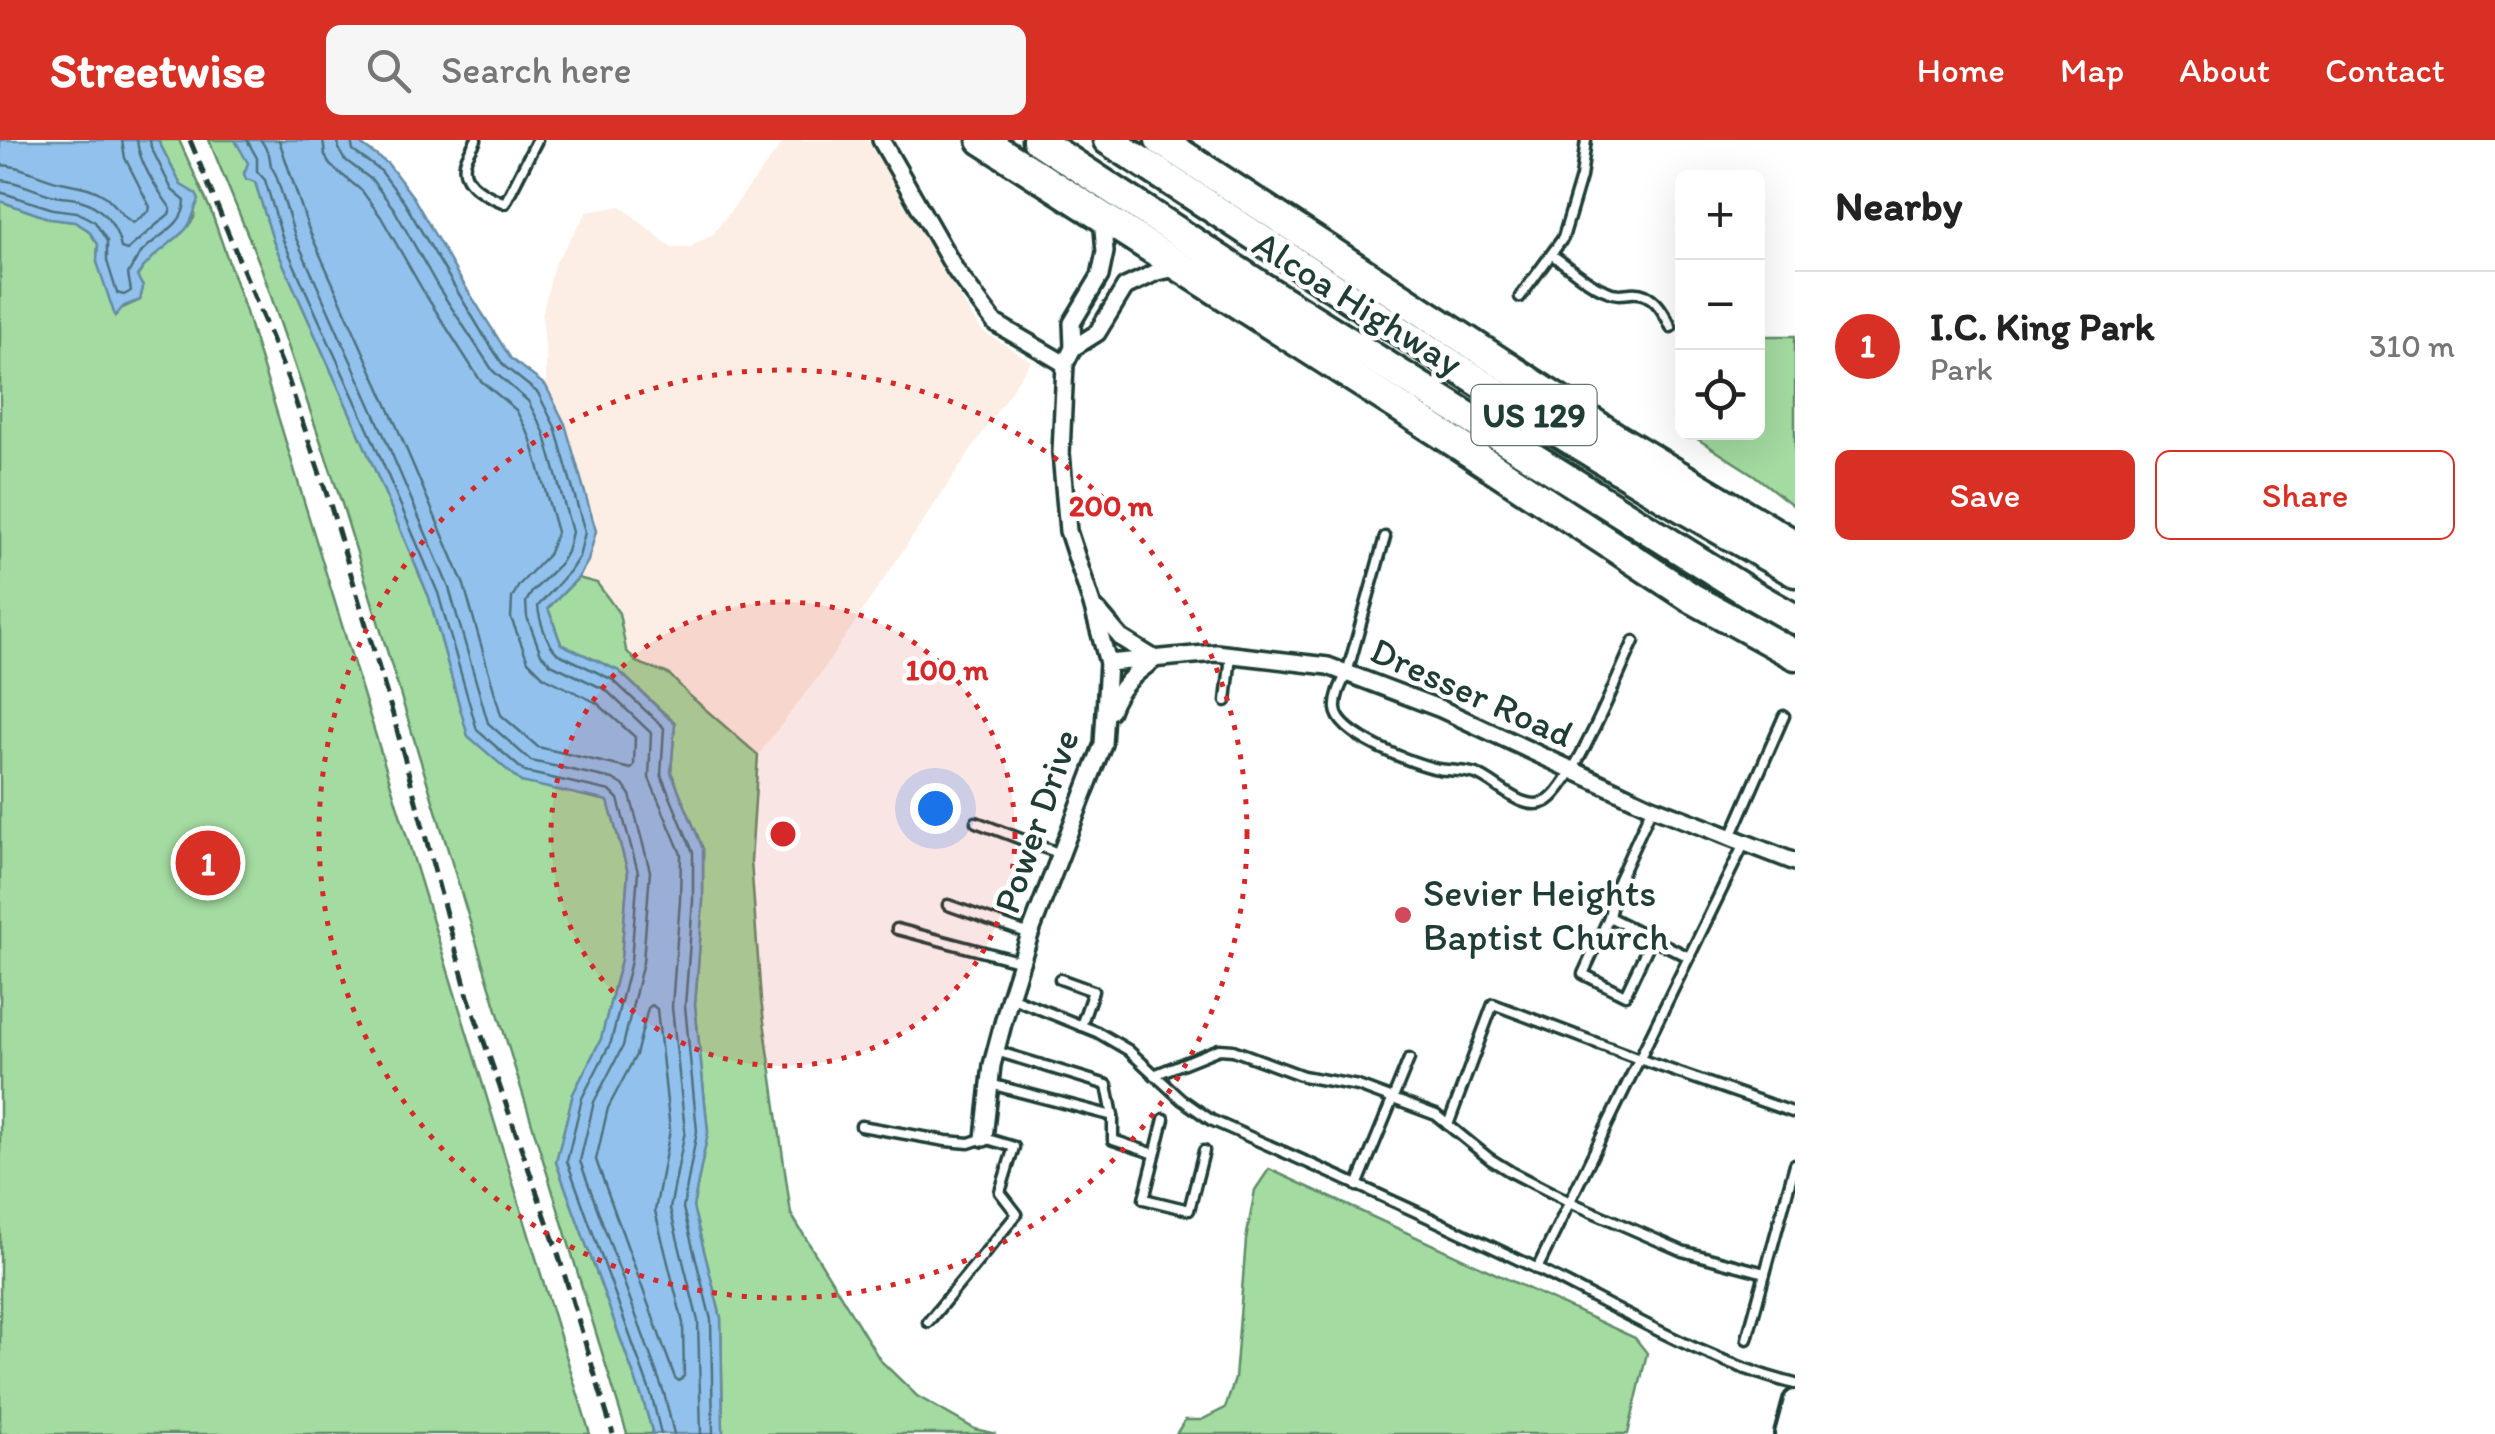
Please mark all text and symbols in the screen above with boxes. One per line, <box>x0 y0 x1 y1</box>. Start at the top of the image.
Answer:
search box <box>326 25 1026 115</box>
text: Streetwise <box>50 41 266 99</box>
icon: search <box>361 43 416 98</box>
text: Search here <box>441 47 632 93</box>
text: Home <box>1917 49 2005 91</box>
text: Map <box>2060 49 2124 91</box>
text: About <box>2179 49 2270 91</box>
text: Contact <box>2325 49 2445 91</box>
map controls <box>1675 170 1765 440</box>
button: + <box>1675 170 1765 260</box>
text: Nearby <box>1835 180 1962 231</box>
street label: Alcoa Highway <box>1245 220 1471 386</box>
button: − <box>1675 260 1765 350</box>
text: I.C. King Park <box>1930 304 2154 350</box>
text: 1 <box>1860 327 1875 365</box>
text: 310 m <box>2369 327 2455 365</box>
button: locate <box>1675 350 1765 440</box>
text: Park <box>1930 350 1993 388</box>
road number: US 129 <box>1472 385 1596 445</box>
button: Save <box>1835 450 2135 540</box>
button: Share <box>2155 450 2455 540</box>
text: 200 m <box>1069 487 1154 524</box>
street label: Dresser Road <box>1364 627 1580 757</box>
text: 100 m <box>906 651 989 688</box>
street label: Power Drive <box>983 723 1089 919</box>
your location <box>910 783 961 834</box>
centre of rings <box>765 816 801 852</box>
pin: 1 <box>176 826 240 900</box>
place label: Sevier Heights Baptist Church <box>1423 870 1669 960</box>
marker: Sevier Heights Baptist Church <box>1392 904 1414 926</box>

